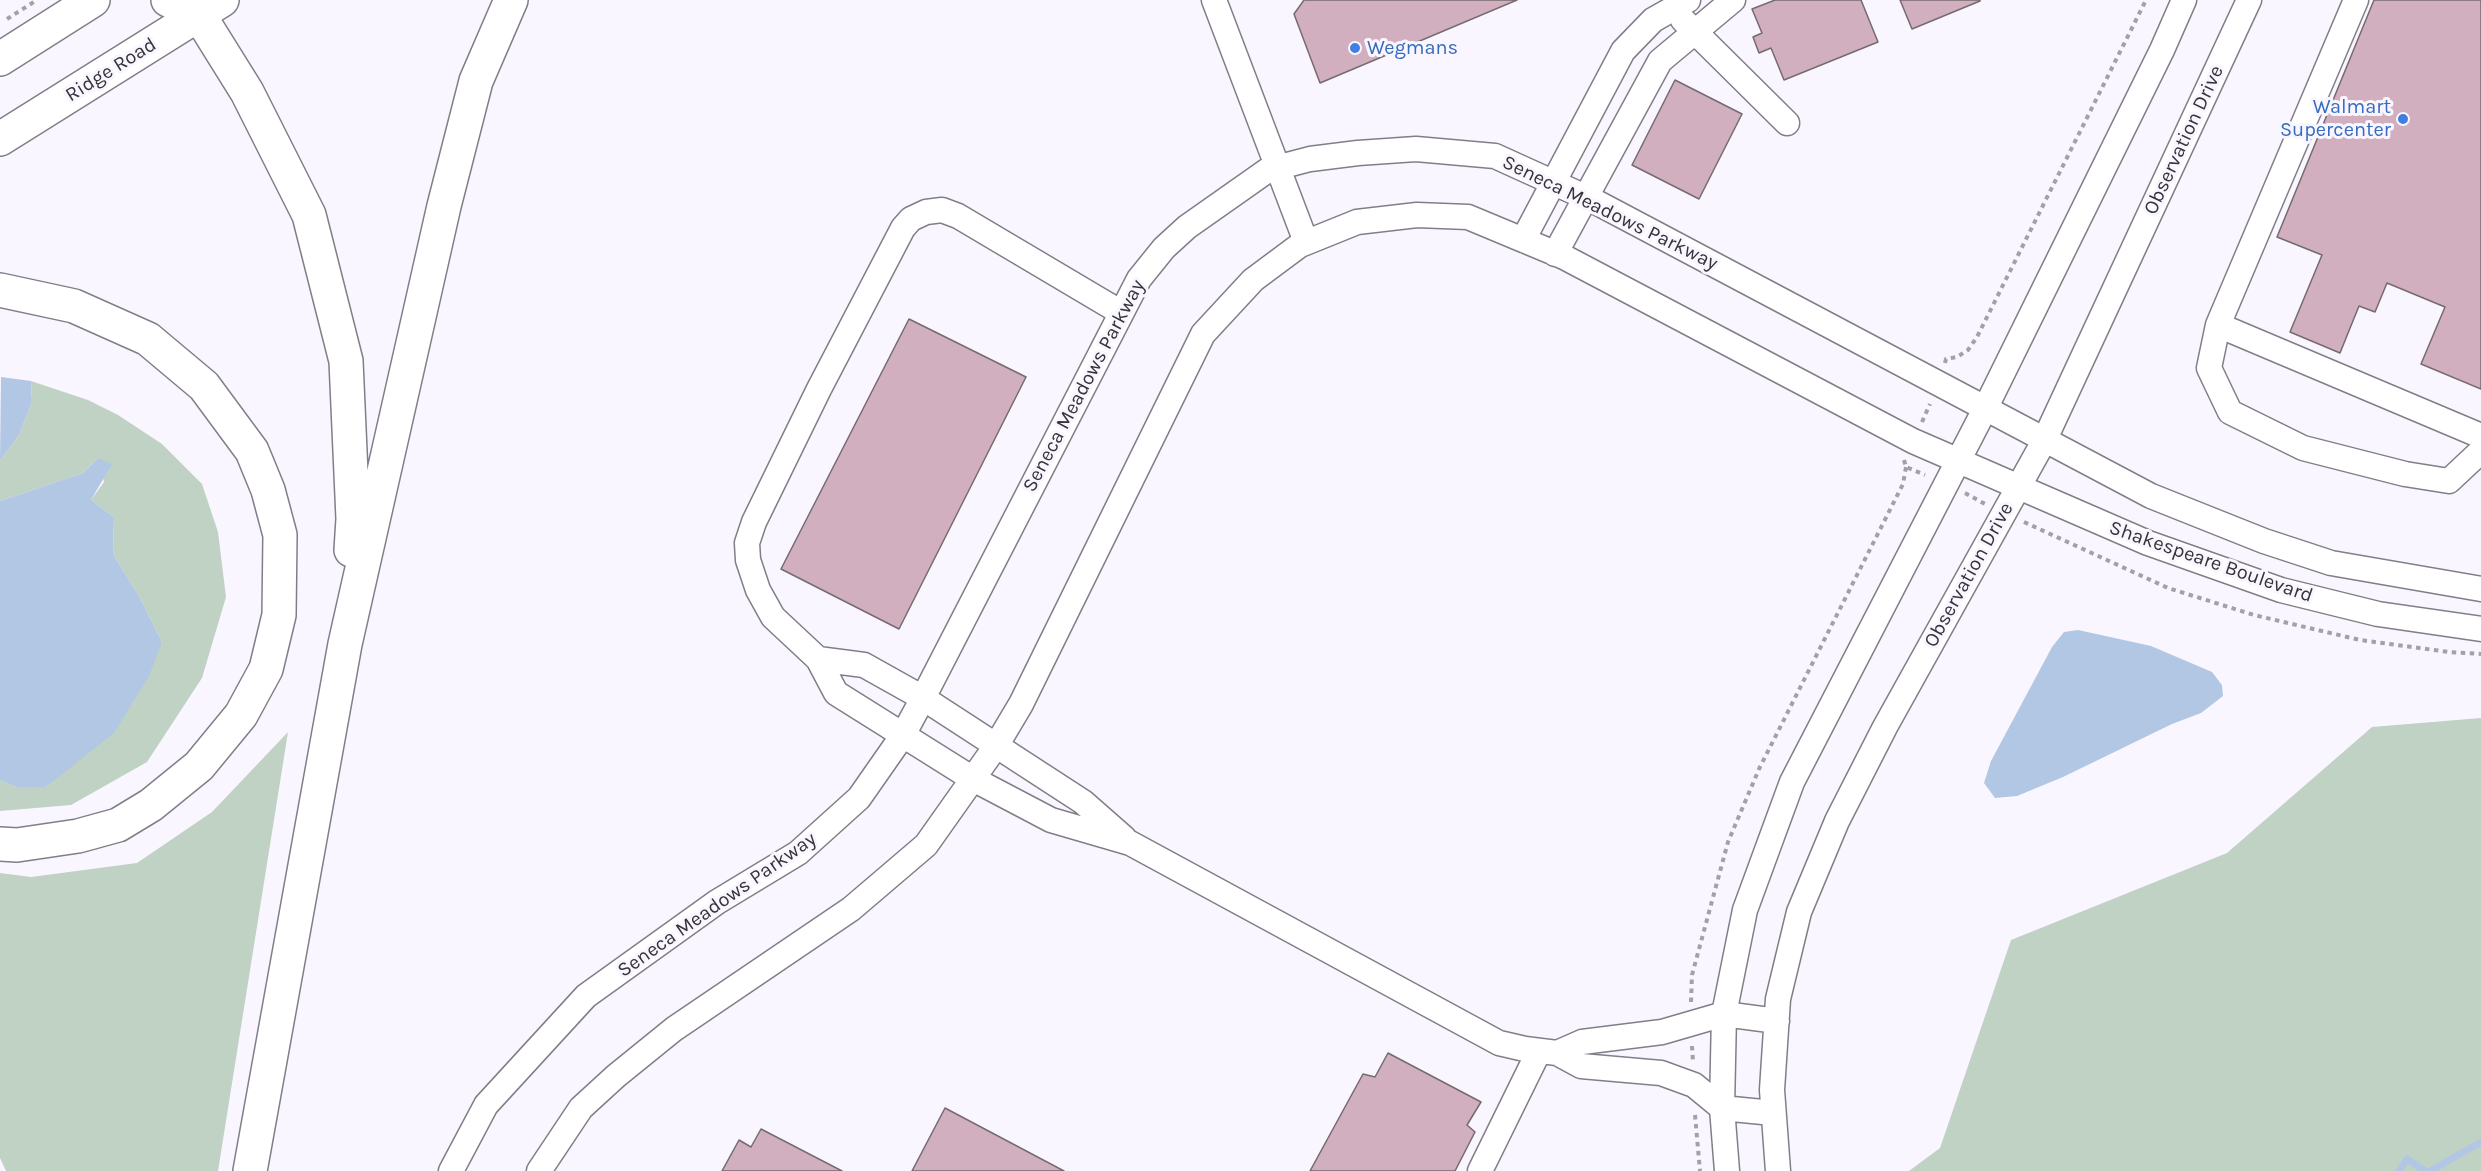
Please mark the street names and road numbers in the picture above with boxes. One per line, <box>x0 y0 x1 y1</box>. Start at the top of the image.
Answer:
street label: Ridge Road <box>61 33 161 107</box>
street label: Observation Drive <box>2139 62 2229 218</box>
street label: Seneca Meadows Parkway <box>1498 150 1722 276</box>
street label: Seneca Meadows Parkway <box>1018 276 1150 496</box>
street label: Observation Drive <box>1919 498 2019 652</box>
street label: Shakespeare Boulevard <box>2106 516 2316 608</box>
street label: Seneca Meadows Parkway <box>613 827 821 983</box>

